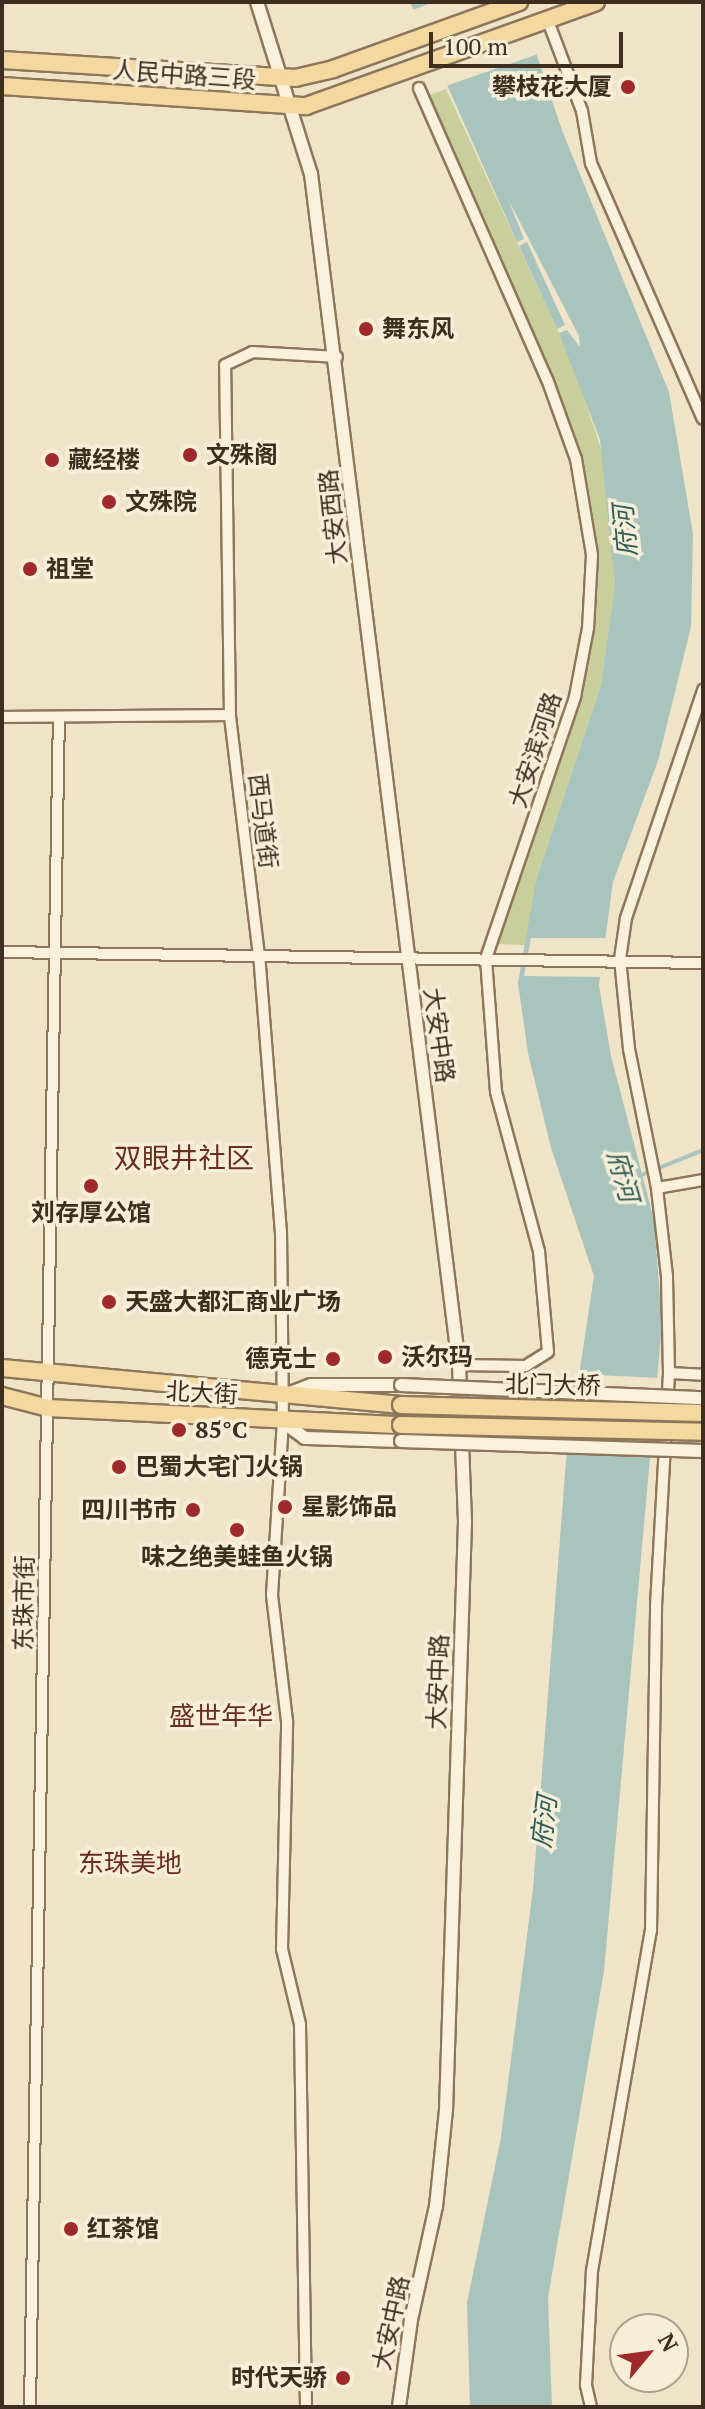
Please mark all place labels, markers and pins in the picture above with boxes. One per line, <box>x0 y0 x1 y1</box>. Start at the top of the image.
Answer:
place label: 攀枝花大厦 <box>492 73 612 101</box>
marker: 攀枝花大厦 <box>619 78 637 96</box>
place label: 舞东风 <box>382 315 454 343</box>
marker: 舞东风 <box>357 320 375 338</box>
place label: 文殊阁 <box>206 441 278 469</box>
place label: 藏经楼 <box>68 446 140 474</box>
marker: 文殊阁 <box>181 446 199 464</box>
marker: 藏经楼 <box>43 451 61 469</box>
place label: 文殊院 <box>125 488 197 516</box>
marker: 文殊院 <box>100 493 118 511</box>
place label: 祖堂 <box>46 555 94 583</box>
marker: 祖堂 <box>21 560 39 578</box>
marker: 刘存厚公馆 <box>82 1177 100 1195</box>
place label: 刘存厚公馆 <box>31 1199 151 1227</box>
place label: 天盛大都汇商业广场 <box>125 1288 341 1316</box>
marker: 天盛大都汇商业广场 <box>100 1293 118 1311</box>
place label: 沃尔玛 <box>401 1343 473 1371</box>
place label: 德克士 <box>245 1345 317 1373</box>
marker: 沃尔玛 <box>376 1348 394 1366</box>
marker: 德克士 <box>324 1350 342 1368</box>
place label: 85°C <box>195 1416 248 1444</box>
marker: 85°C <box>170 1421 188 1439</box>
place label: 巴蜀大宅门火锅 <box>135 1453 303 1481</box>
marker: 巴蜀大宅门火锅 <box>110 1458 128 1476</box>
place label: 星影饰品 <box>301 1493 397 1521</box>
place label: 四川书市 <box>81 1496 177 1524</box>
marker: 星影饰品 <box>276 1498 294 1516</box>
marker: 四川书市 <box>184 1501 202 1519</box>
marker: 味之绝美蛙鱼火锅 <box>228 1521 246 1539</box>
place label: 味之绝美蛙鱼火锅 <box>141 1543 333 1571</box>
place label: 红茶馆 <box>87 2215 159 2243</box>
marker: 红茶馆 <box>62 2220 80 2238</box>
place label: 时代天骄 <box>231 2364 327 2392</box>
marker: 时代天骄 <box>334 2369 352 2387</box>

